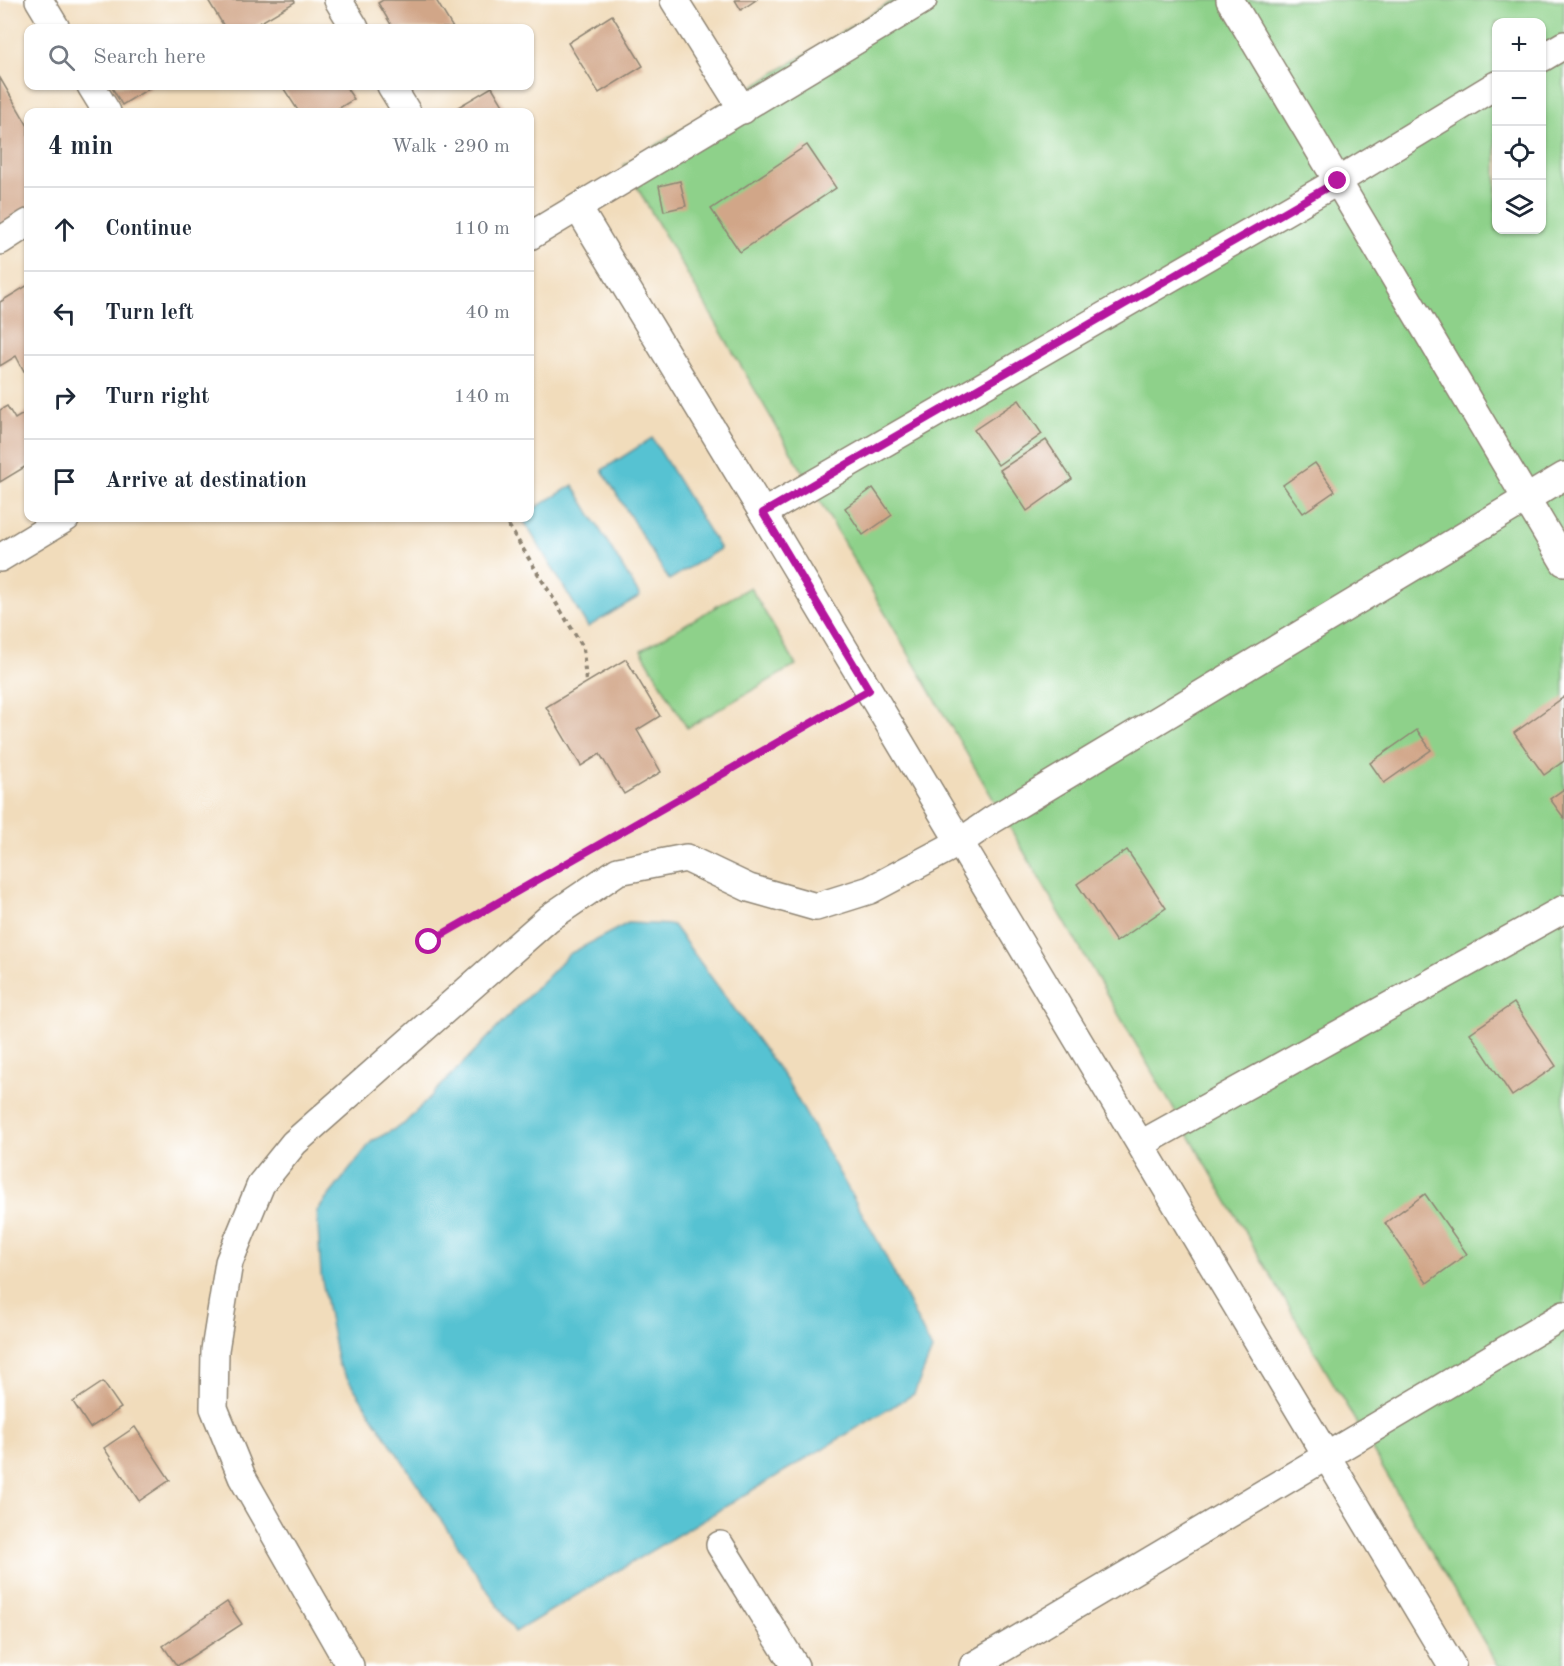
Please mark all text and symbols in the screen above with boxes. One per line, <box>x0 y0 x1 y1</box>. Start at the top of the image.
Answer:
map controls <box>1492 18 1546 234</box>
button: + <box>1492 18 1546 72</box>
search box <box>24 24 534 90</box>
icon: search <box>45 41 78 74</box>
text: Search here <box>93 46 206 68</box>
button: − <box>1492 72 1546 126</box>
button: locate <box>1492 126 1546 180</box>
text: 4 min <box>48 134 113 160</box>
text: Walk · 290 m <box>391 137 510 157</box>
route end <box>1324 167 1350 193</box>
button: layers <box>1492 180 1546 234</box>
icon: ahead <box>48 213 81 246</box>
text: Continue <box>105 218 192 240</box>
text: 110 m <box>454 219 510 239</box>
icon: left <box>48 297 81 330</box>
text: Turn left <box>105 302 194 324</box>
text: 40 m <box>465 303 510 323</box>
icon: right <box>48 381 81 414</box>
text: Turn right <box>105 386 209 408</box>
text: 140 m <box>454 387 510 407</box>
icon: arrive <box>48 465 81 498</box>
text: Arrive at destination <box>105 470 307 492</box>
route start <box>415 928 441 954</box>

